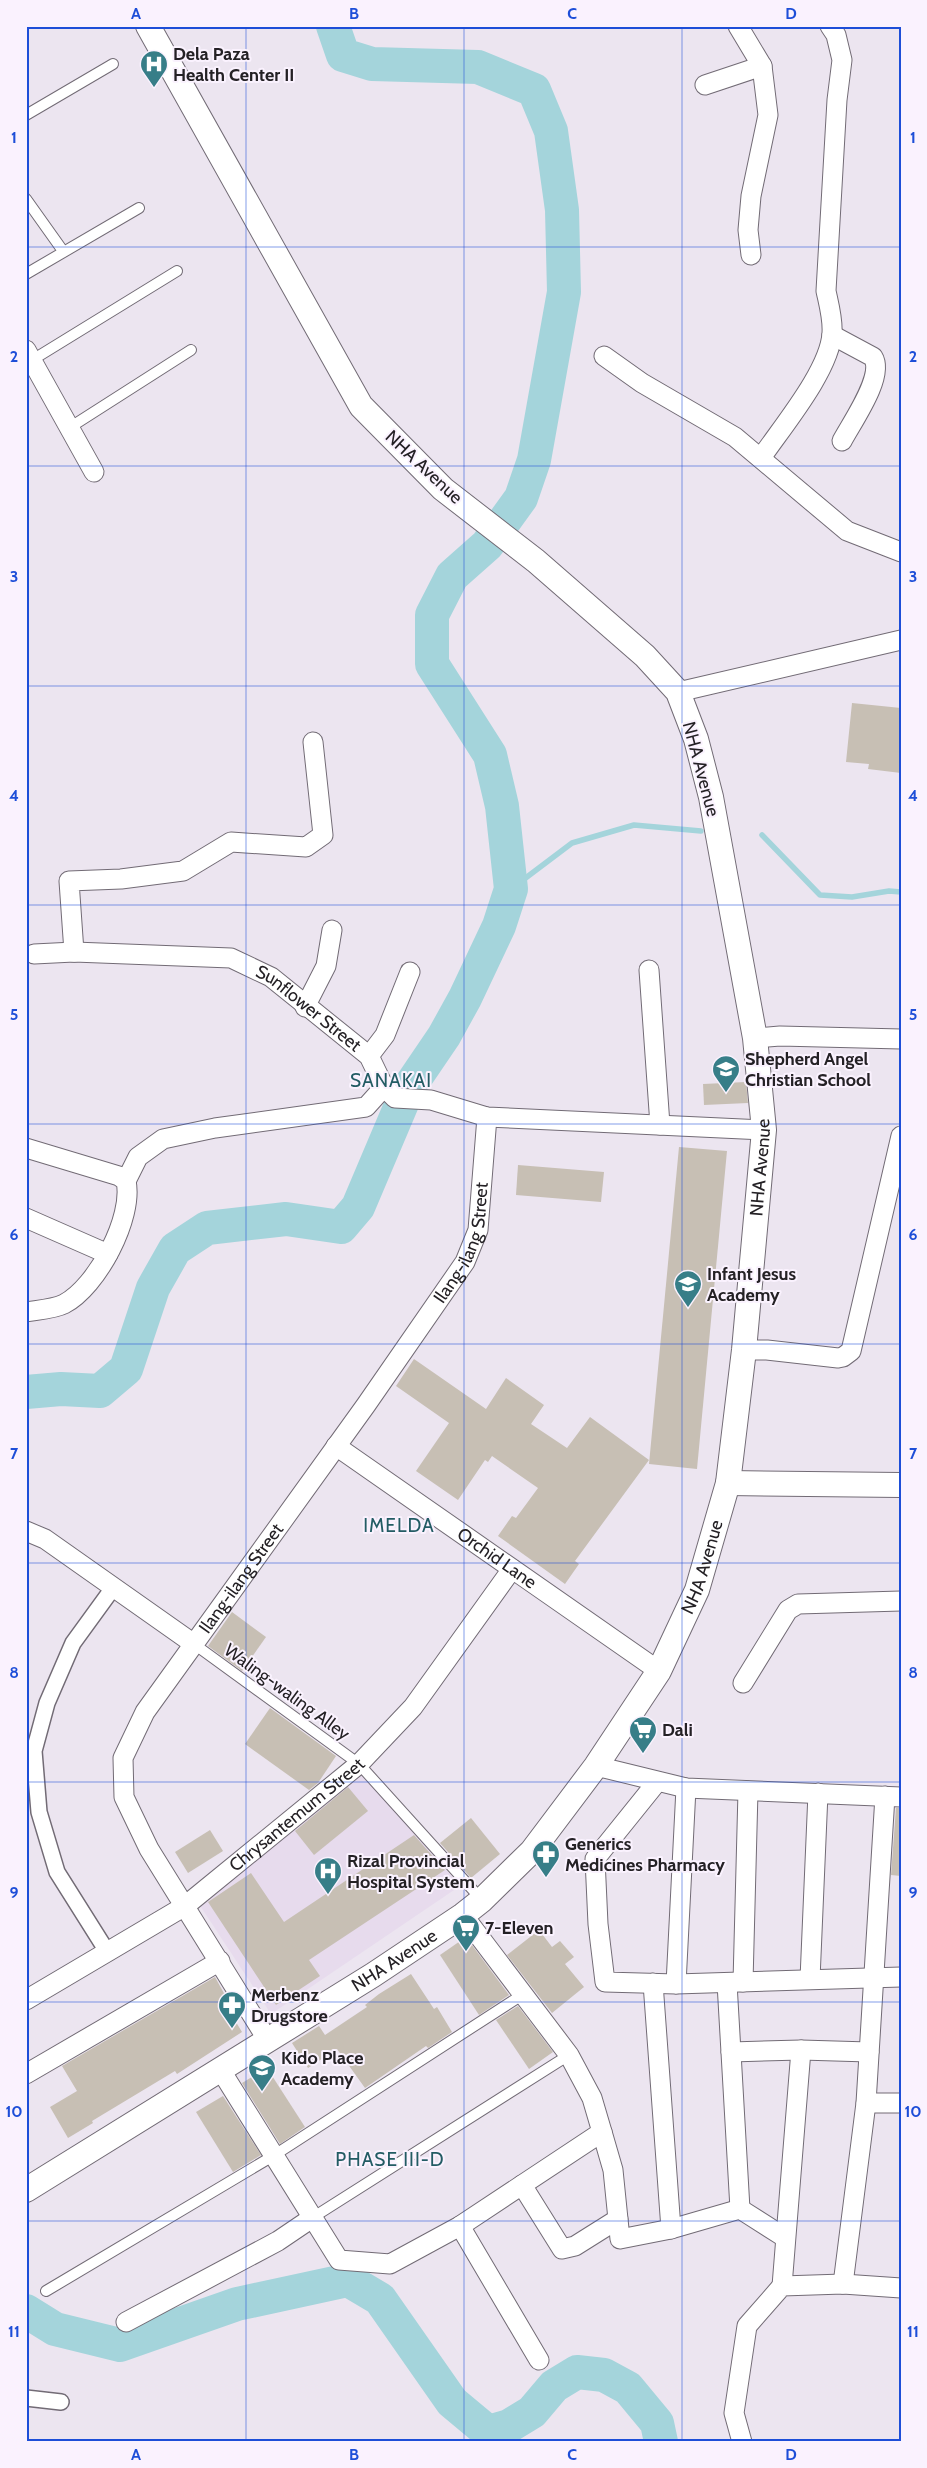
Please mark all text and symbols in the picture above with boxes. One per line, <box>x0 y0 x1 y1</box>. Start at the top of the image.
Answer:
text: A <box>131 4 141 23</box>
text: B <box>349 4 359 23</box>
text: C <box>567 4 577 23</box>
text: D <box>785 4 797 23</box>
place label: Dela Paza Health Center II <box>173 43 294 86</box>
hospital icon: Dela Paza Health Center II <box>139 49 169 88</box>
text: 1 <box>11 128 17 147</box>
text: 1 <box>910 128 916 147</box>
text: 2 <box>10 347 18 366</box>
text: 2 <box>909 347 917 366</box>
street label: NHA Avenue <box>381 426 467 508</box>
text: 3 <box>10 567 18 586</box>
text: 3 <box>909 567 917 586</box>
street label: NHA Avenue <box>678 719 724 819</box>
text: 4 <box>9 786 19 805</box>
text: 4 <box>908 786 918 805</box>
street label: Sunflower Street <box>252 960 366 1056</box>
text: 5 <box>10 1005 18 1024</box>
text: 5 <box>909 1005 917 1024</box>
place label: Shepherd Angel Christian School <box>745 1048 871 1091</box>
school or university icon: Shepherd Angel Christian School <box>711 1054 741 1093</box>
district label: SANAKAI <box>350 1069 432 1092</box>
street label: NHA Avenue <box>745 1118 775 1217</box>
street label: Ilang-ilang Street <box>429 1181 493 1307</box>
text: 6 <box>10 1225 19 1244</box>
text: 6 <box>909 1225 918 1244</box>
place label: Infant Jesus Academy <box>707 1263 796 1306</box>
school or university icon: Infant Jesus Academy <box>673 1269 703 1308</box>
text: 7 <box>10 1444 19 1463</box>
text: 7 <box>909 1444 918 1463</box>
district label: IMELDA <box>363 1514 435 1537</box>
street label: NHA Avenue <box>676 1517 728 1618</box>
street label: Ilang-ilang Street <box>194 1519 288 1638</box>
street label: Orchid Lane <box>453 1523 541 1593</box>
street label: Waling-waling Alley <box>220 1639 354 1745</box>
text: 8 <box>9 1663 19 1682</box>
text: 8 <box>908 1663 918 1682</box>
supermarket icon: Dali <box>628 1715 658 1754</box>
place label: Dali <box>662 1719 693 1741</box>
street label: Chrysantemum Street <box>225 1754 370 1876</box>
place label: Generics Medicines Pharmacy <box>565 1833 725 1876</box>
pharmacy icon: Generics Medicines Pharmacy <box>531 1839 561 1878</box>
place label: Rizal Provincial Hospital System <box>347 1850 475 1893</box>
hospital icon: Rizal Provincial Hospital System <box>313 1856 343 1895</box>
text: 9 <box>10 1883 19 1902</box>
text: 9 <box>909 1883 918 1902</box>
supermarket icon: 7-Eleven <box>451 1913 481 1952</box>
place label: 7-Eleven <box>485 1917 553 1939</box>
street label: NHA Avenue <box>348 1924 441 1996</box>
place label: Merbenz Drugstore <box>251 1984 328 2027</box>
pharmacy icon: Merbenz Drugstore <box>217 1990 247 2029</box>
place label: Kido Place Academy <box>281 2047 363 2090</box>
school or university icon: Kido Place Academy <box>247 2053 277 2092</box>
text: 10 <box>5 2102 23 2121</box>
text: 10 <box>904 2102 922 2121</box>
district label: PHASE III-D <box>335 2148 445 2171</box>
text: 11 <box>8 2322 20 2341</box>
text: 11 <box>907 2322 919 2341</box>
text: A <box>131 2445 141 2464</box>
text: B <box>349 2445 359 2464</box>
text: C <box>567 2445 577 2464</box>
text: D <box>785 2445 797 2464</box>

